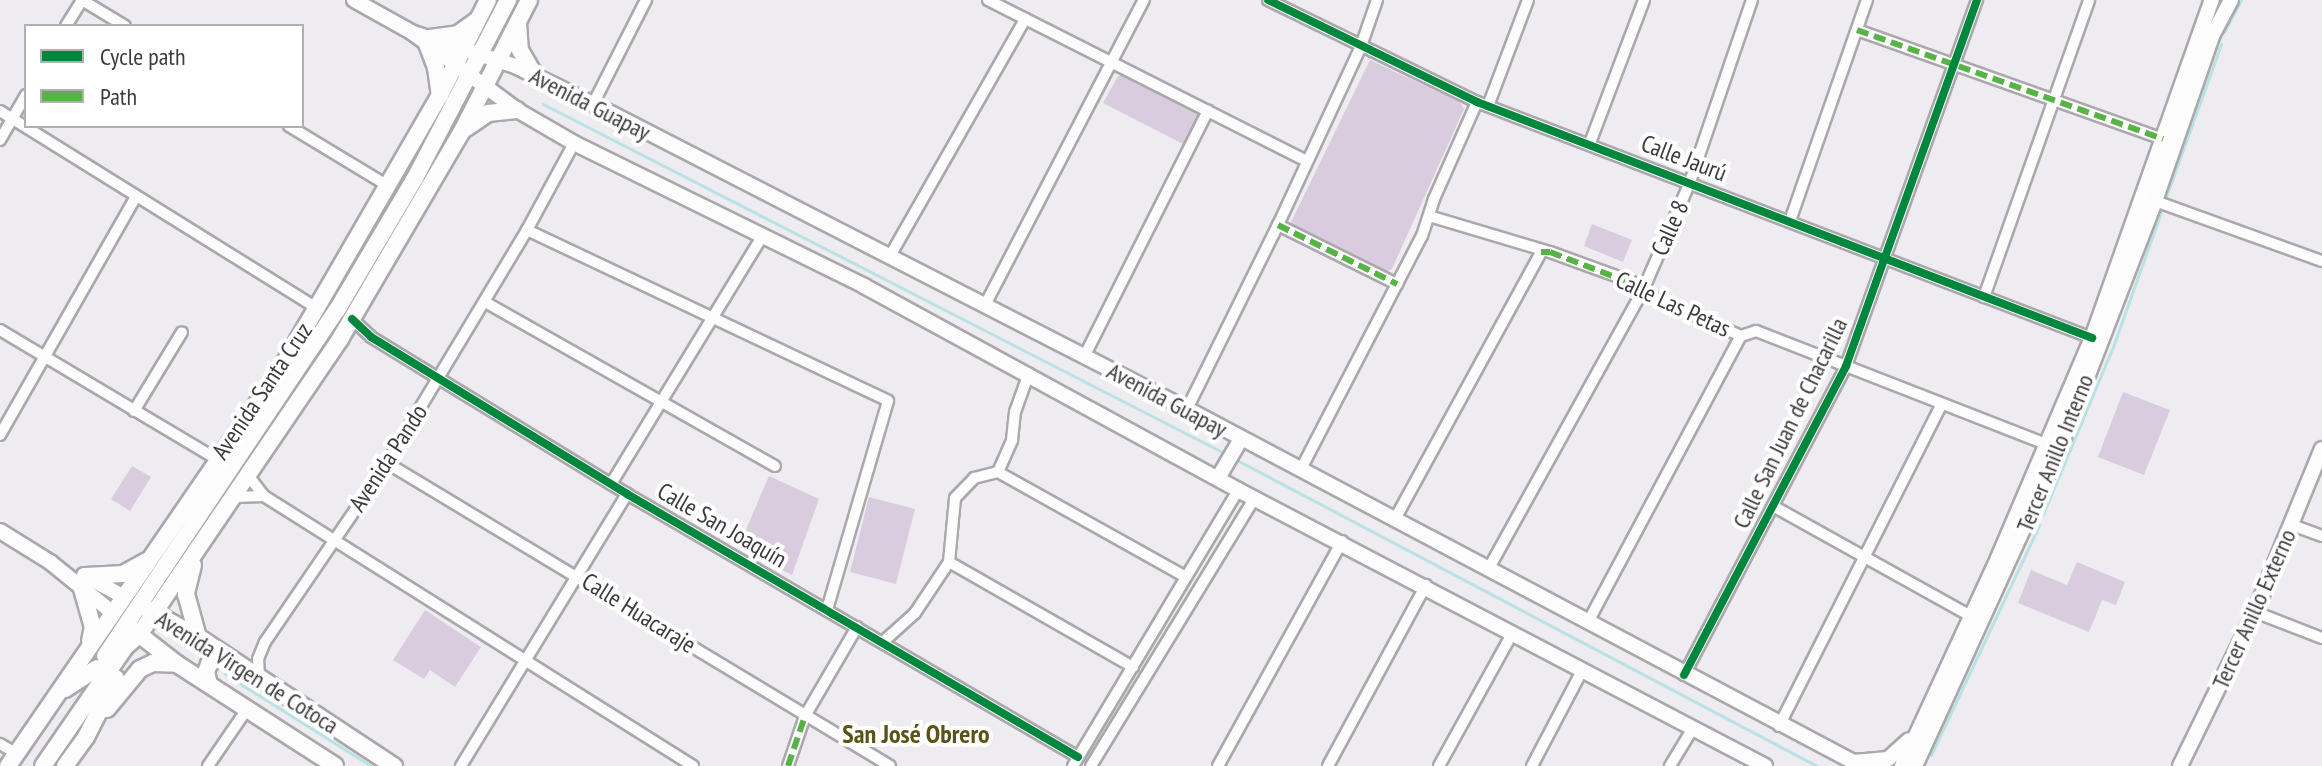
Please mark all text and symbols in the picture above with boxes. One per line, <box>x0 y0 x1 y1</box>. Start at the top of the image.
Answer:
legend <box>24 24 304 128</box>
text: Cycle path <box>100 41 186 72</box>
street label: Avenida Guapay <box>525 61 655 147</box>
text: Path <box>100 81 137 112</box>
street label: Calle Jaurú <box>1637 129 1731 187</box>
street label: Calle 8 <box>1645 196 1695 260</box>
street label: Calle Las Petas <box>1611 265 1735 343</box>
street label: Calle San Juan de Chacarilla <box>1727 313 1853 533</box>
street label: Avenida Santa Cruz <box>206 317 318 465</box>
street label: Avenida Guapay <box>1102 356 1232 444</box>
street label: Tercer Anillo Interno <box>2010 370 2100 536</box>
street label: Avenida Pando <box>343 399 433 517</box>
street label: Calle San Joaquín <box>652 476 792 574</box>
street label: Tercer Anillo Externo <box>2206 524 2302 694</box>
street label: Calle Huacaraje <box>577 567 701 659</box>
street label: Avenida Virgen de Cotoca <box>150 604 344 740</box>
district label: San José Obrero <box>842 718 990 750</box>

